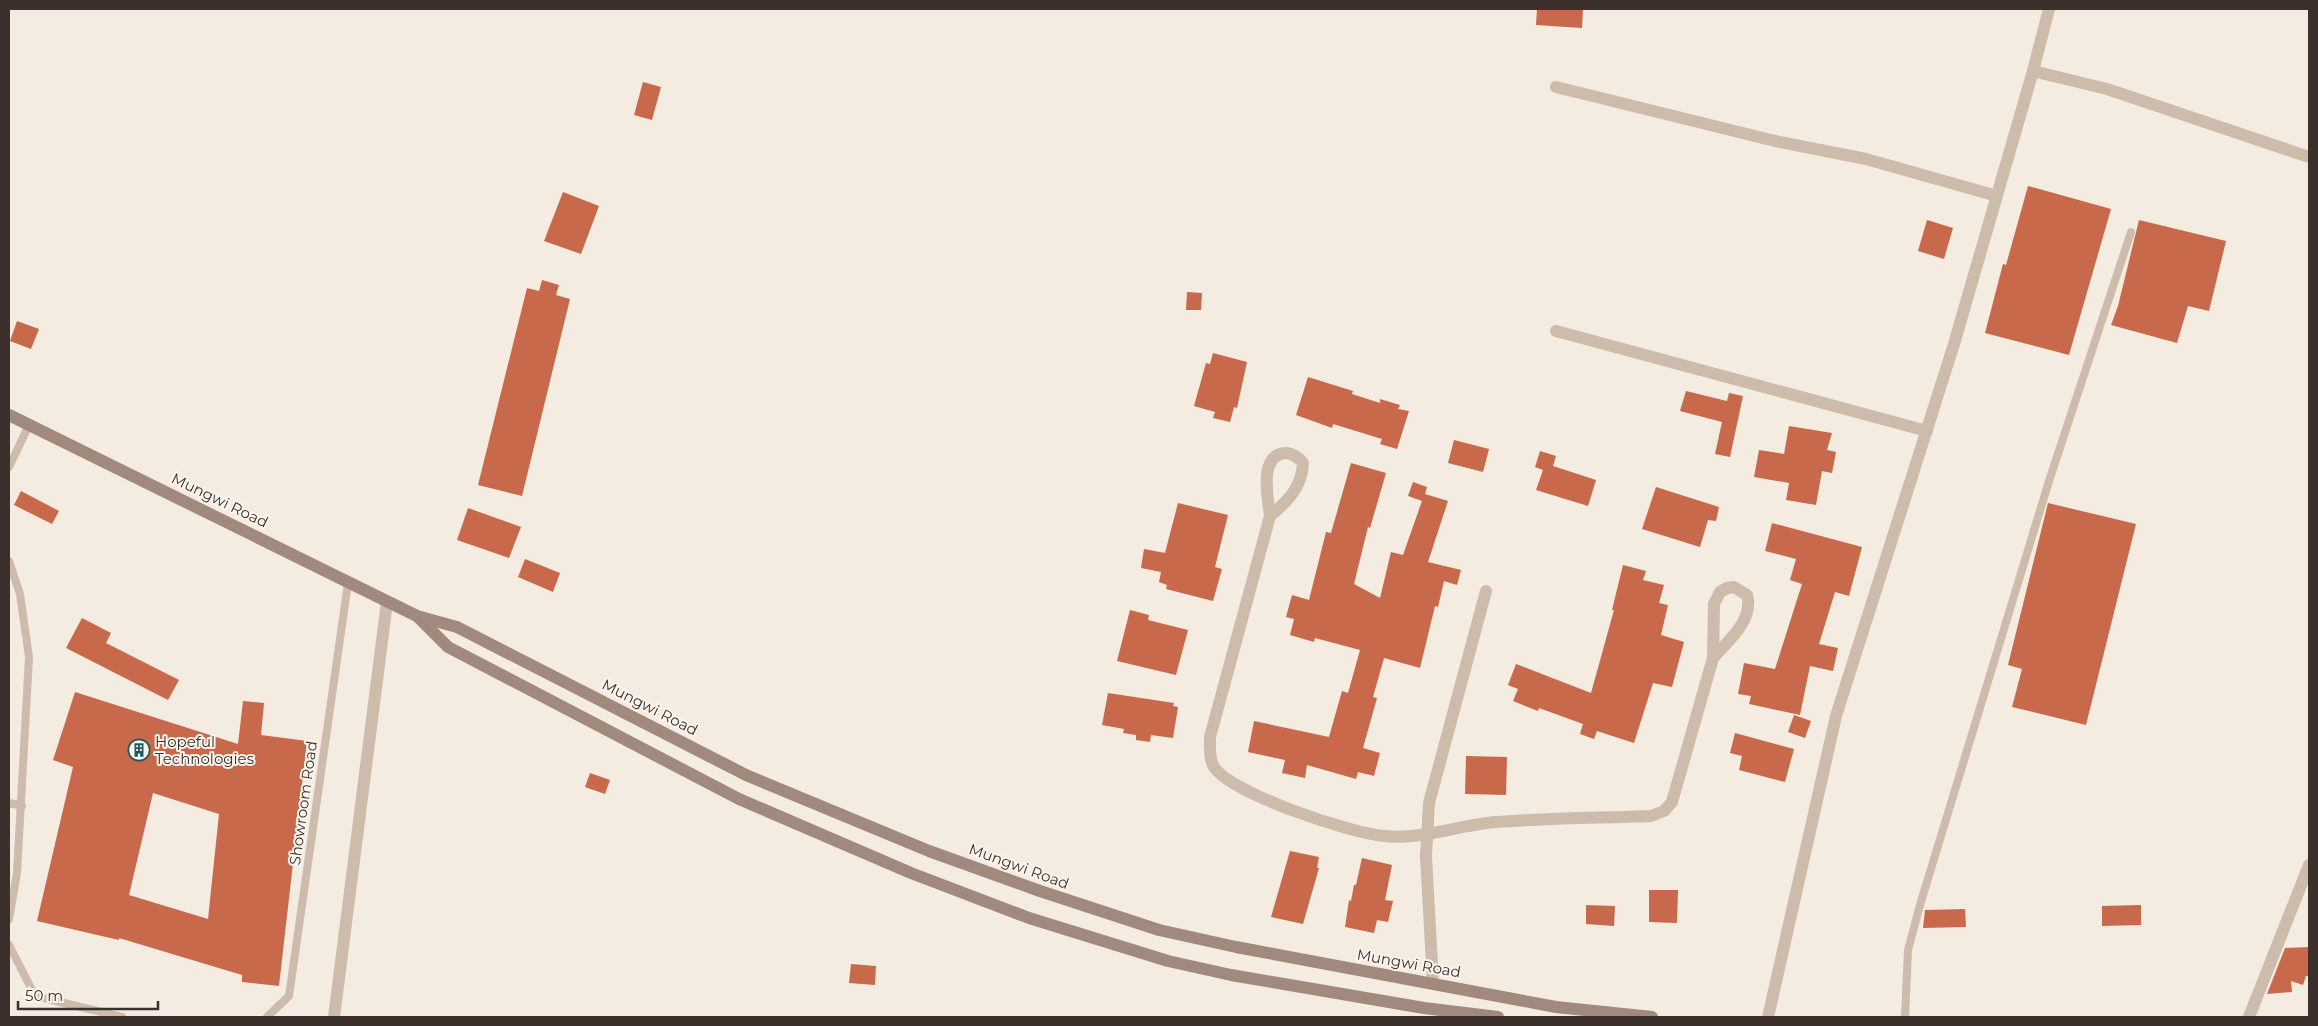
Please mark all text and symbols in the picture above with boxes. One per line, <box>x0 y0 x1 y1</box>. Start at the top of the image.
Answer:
street label: Mungwi Road <box>169 468 271 532</box>
street label: Mungwi Road <box>599 675 701 739</box>
place label: Hopeful Technologies <box>155 732 254 768</box>
building icon: Hopeful Technologies <box>127 738 151 762</box>
street label: Showroom Road <box>285 740 321 866</box>
street label: Mungwi Road <box>966 839 1072 893</box>
street label: Mungwi Road <box>1356 945 1462 981</box>
scale bar <box>18 978 158 1010</box>
text: 50 m <box>25 986 63 1005</box>

